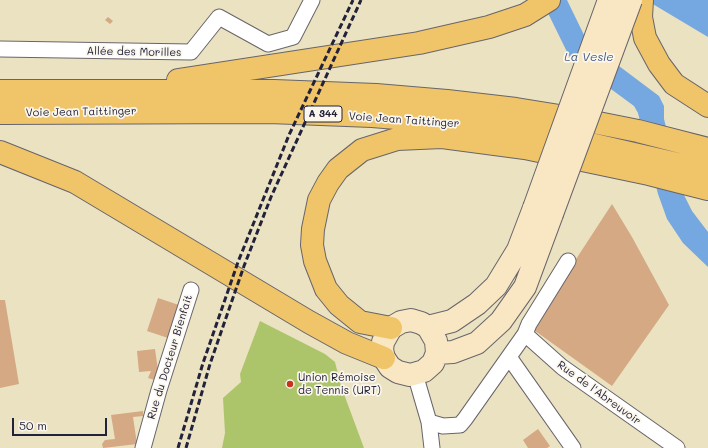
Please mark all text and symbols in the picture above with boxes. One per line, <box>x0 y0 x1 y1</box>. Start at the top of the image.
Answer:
street label: Allée des Morilles <box>87 45 181 59</box>
water label: La Vesle <box>564 50 614 64</box>
street label: Voie Jean Taittinger <box>25 104 137 120</box>
road number: A 344 <box>304 106 342 122</box>
street label: Voie Jean Taittinger <box>348 110 460 130</box>
street label: Rue du Docteur Bienfait <box>145 293 195 421</box>
street label: Rue de l'Abreuvoir <box>555 358 643 428</box>
place label: Union Rémoise de Tennis (URT) <box>298 371 381 397</box>
marker: Union Rémoise de Tennis (URT) <box>285 379 295 389</box>
scale bar <box>14 410 109 436</box>
text: 50 m <box>19 417 47 433</box>

